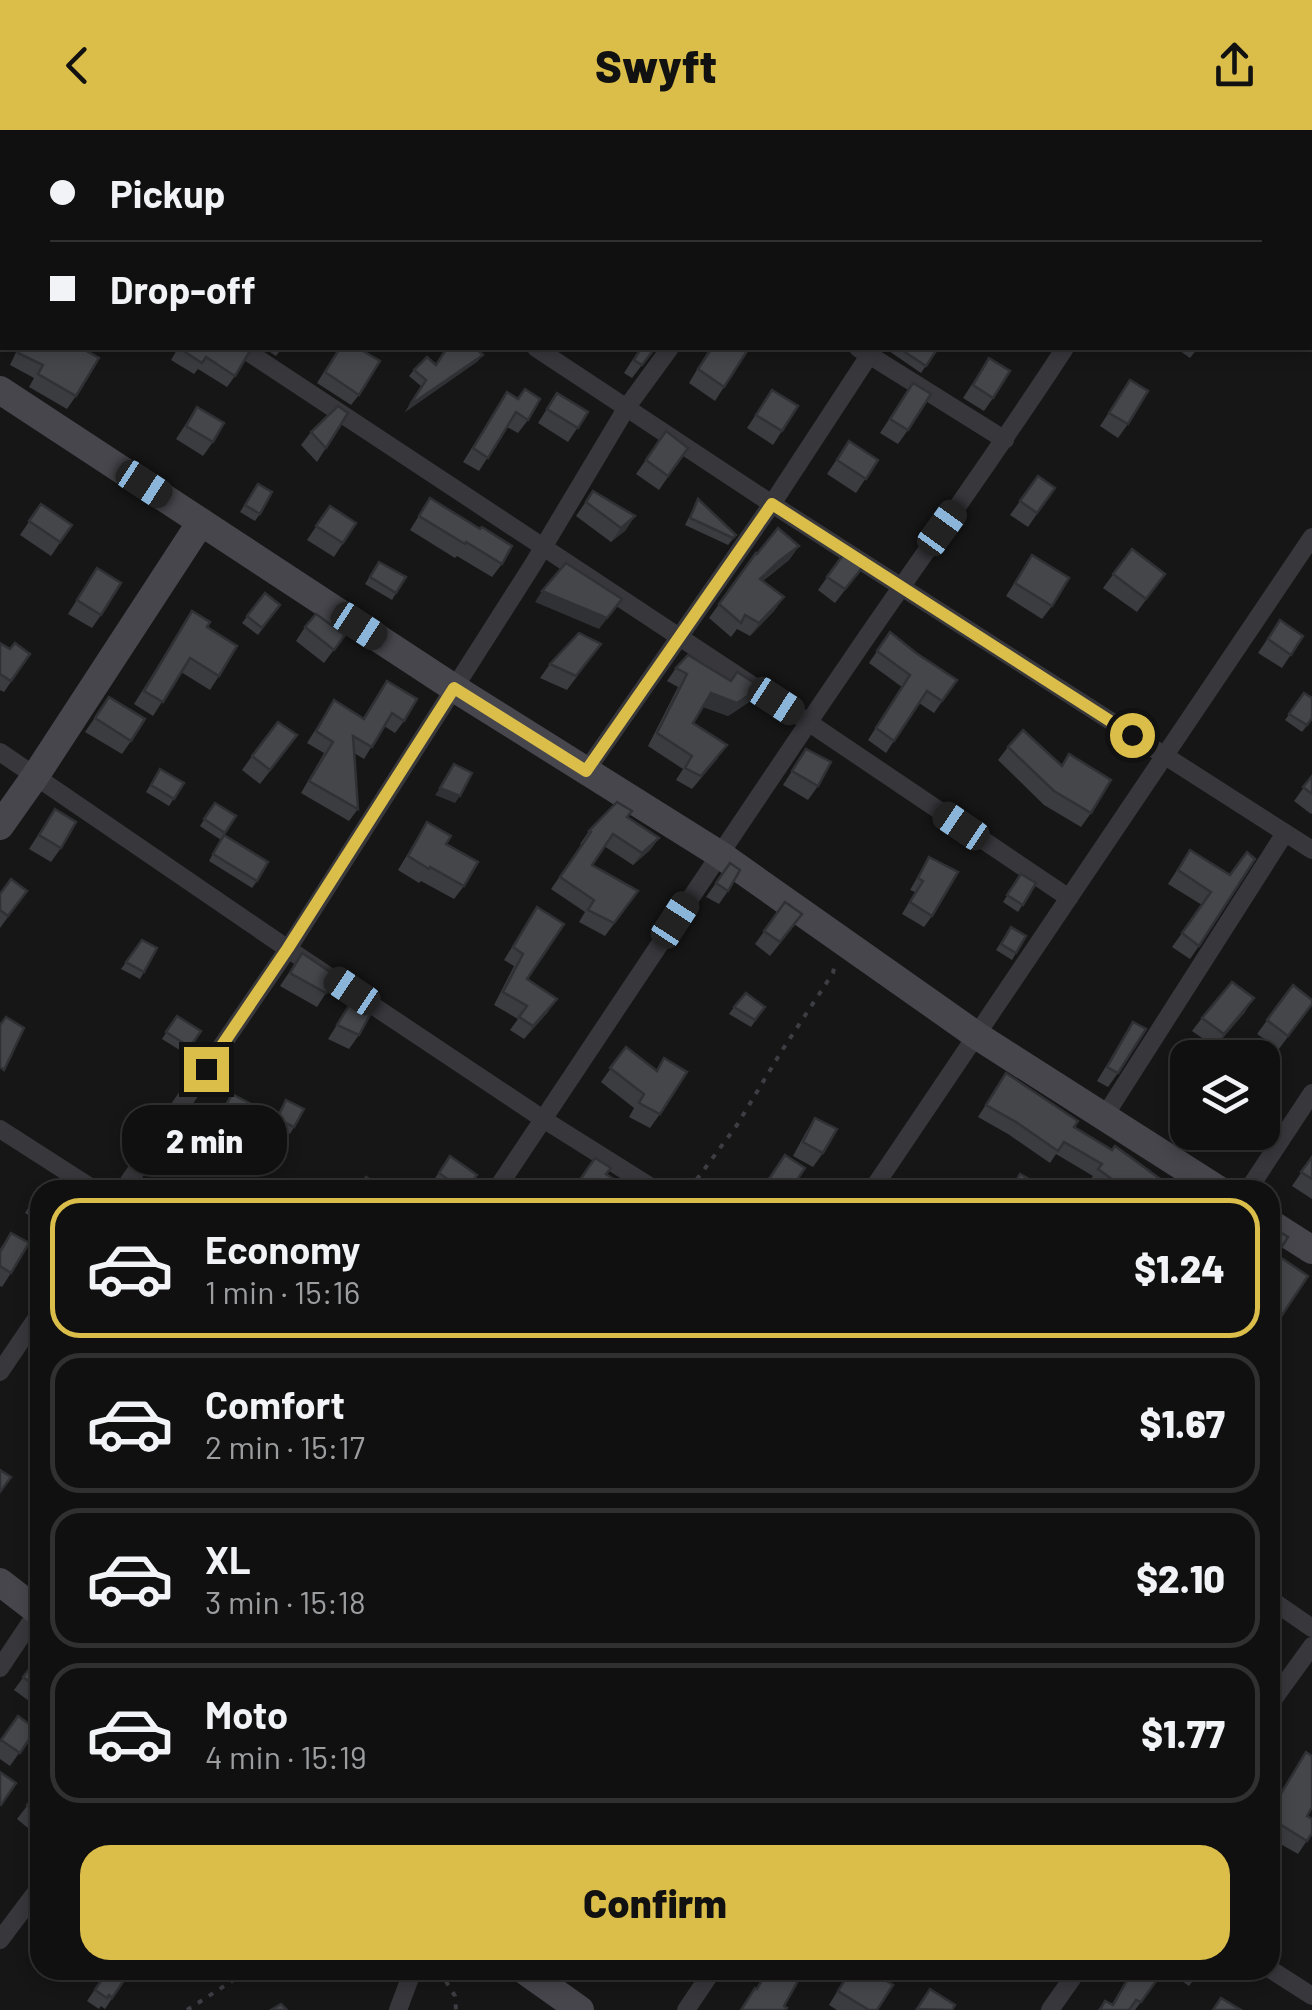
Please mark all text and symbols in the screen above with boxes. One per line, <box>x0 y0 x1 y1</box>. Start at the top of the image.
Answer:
icon: back <box>50 38 105 93</box>
text: Swyft <box>595 38 717 92</box>
icon: share <box>1207 38 1262 93</box>
text: Pickup <box>110 170 225 216</box>
text: Drop-off <box>110 266 256 312</box>
car <box>111 455 177 513</box>
car <box>912 495 972 561</box>
car <box>326 597 392 655</box>
car <box>743 672 809 730</box>
route start <box>1110 713 1155 758</box>
car <box>928 797 994 855</box>
car <box>646 887 704 953</box>
car <box>319 962 385 1020</box>
map controls <box>1170 1040 1280 1150</box>
button: layers <box>1170 1040 1280 1150</box>
route end <box>184 1047 229 1092</box>
callout: 2 min <box>124 1104 288 1174</box>
text: 2 min <box>166 1121 243 1159</box>
icon: car <box>85 1223 175 1313</box>
text: Economy <box>205 1226 360 1272</box>
text: $1.24 <box>1134 1245 1225 1291</box>
text: 1 min · 15:16 <box>205 1272 360 1310</box>
icon: car <box>85 1378 175 1468</box>
text: Comfort <box>205 1381 345 1427</box>
text: $1.67 <box>1140 1400 1225 1446</box>
text: 2 min · 15:17 <box>205 1427 365 1465</box>
icon: car <box>85 1533 175 1623</box>
text: XL <box>205 1536 251 1582</box>
text: $2.10 <box>1136 1555 1225 1601</box>
text: 3 min · 15:18 <box>205 1582 366 1620</box>
icon: car <box>85 1688 175 1778</box>
text: Moto <box>205 1691 288 1737</box>
text: $1.77 <box>1141 1710 1225 1756</box>
text: 4 min · 15:19 <box>205 1737 367 1775</box>
button: Confirm <box>80 1845 1230 1960</box>

